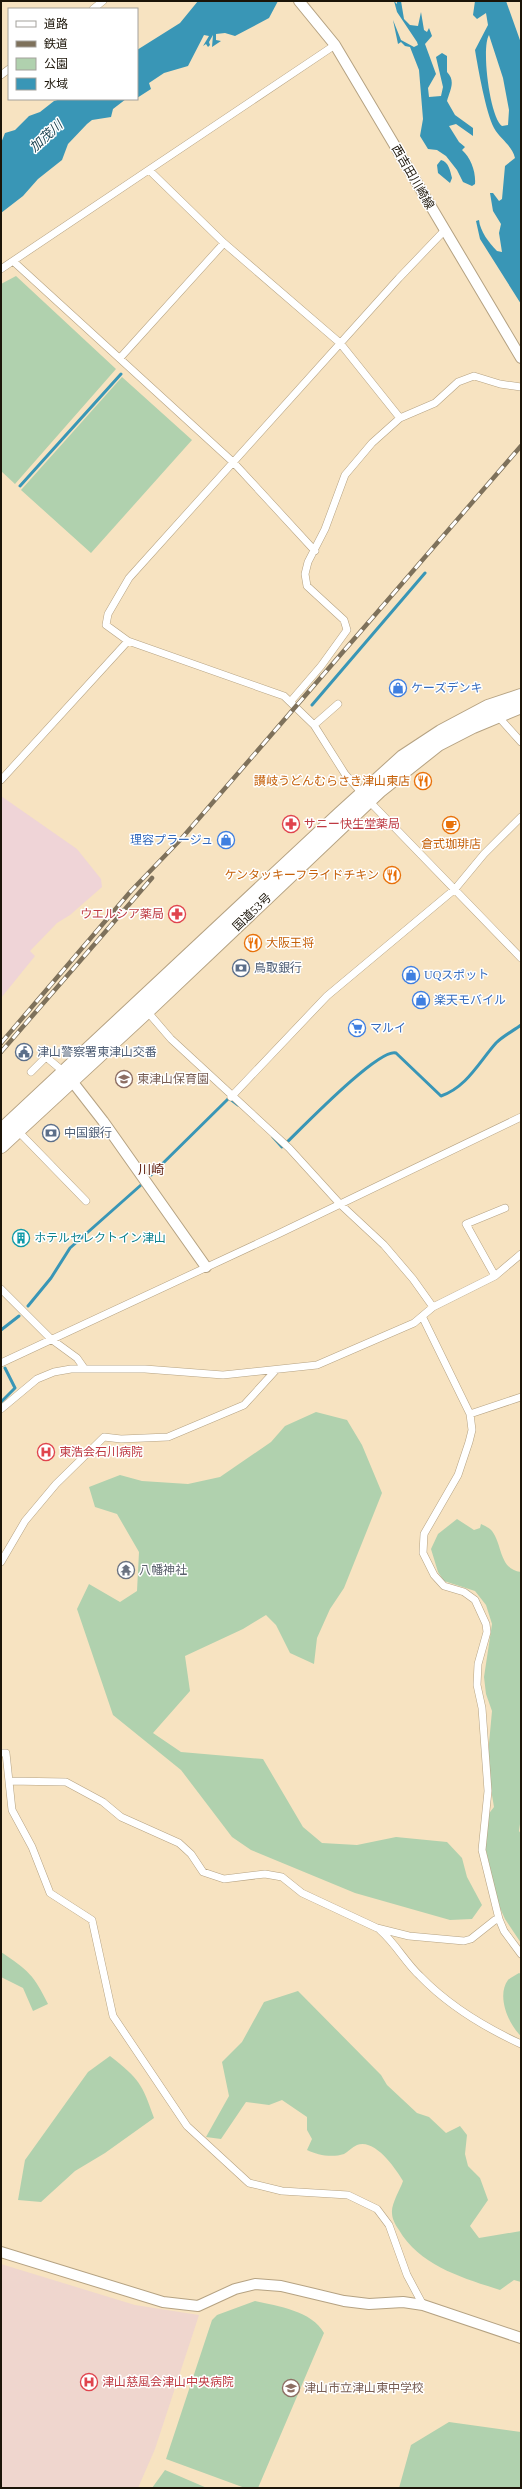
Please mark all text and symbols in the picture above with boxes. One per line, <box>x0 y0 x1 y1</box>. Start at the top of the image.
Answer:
legend <box>8 8 138 100</box>
text: 道路 <box>44 17 68 31</box>
text: 鉄道 <box>44 37 68 51</box>
text: 公園 <box>44 57 68 71</box>
text: 水域 <box>44 77 68 91</box>
water label: 加茂川 <box>26 116 67 155</box>
street label: 西吉田川崎線 <box>389 142 437 212</box>
shop icon: ケーズデンキ <box>388 678 408 698</box>
place label: ケーズデンキ <box>411 681 482 695</box>
restaurant icon: 讃岐うどんむらさき津山東店 <box>413 771 433 791</box>
place label: 讃岐うどんむらさき津山東店 <box>254 774 410 788</box>
pharmacy icon: サニー快生堂薬局 <box>281 814 301 834</box>
cafe icon: 倉式珈琲店 <box>441 815 461 835</box>
place label: サニー快生堂薬局 <box>304 817 400 831</box>
shop icon: 理容プラージュ <box>216 830 236 850</box>
place label: 理容プラージュ <box>130 833 213 847</box>
place label: 倉式珈琲店 <box>421 837 481 851</box>
restaurant icon: ケンタッキーフライドチキン <box>382 865 402 885</box>
place label: ケンタッキーフライドチキン <box>224 868 379 882</box>
street label: 国道53号 <box>230 890 274 934</box>
pharmacy icon: ウエルシア薬局 <box>167 904 187 924</box>
place label: ウエルシア薬局 <box>80 907 164 921</box>
restaurant icon: 大阪王将 <box>243 933 263 953</box>
place label: 大阪王将 <box>266 936 314 950</box>
bank icon: 鳥取銀行 <box>231 958 251 978</box>
place label: 鳥取銀行 <box>254 961 302 975</box>
shop icon: UQスポット <box>401 965 421 985</box>
place label: UQスポット <box>424 968 489 982</box>
shop icon: 楽天モバイル <box>411 990 431 1010</box>
place label: 楽天モバイル <box>434 993 506 1007</box>
supermarket icon: マルイ <box>347 1018 367 1038</box>
place label: マルイ <box>370 1021 406 1035</box>
public building icon: 津山警察署東津山交番 <box>14 1042 34 1062</box>
place label: 津山警察署東津山交番 <box>37 1045 157 1059</box>
school or university icon: 東津山保育園 <box>114 1069 134 1089</box>
place label: 東津山保育園 <box>137 1072 209 1086</box>
bank icon: 中国銀行 <box>41 1123 61 1143</box>
place label: 中国銀行 <box>64 1126 112 1140</box>
district label: 川崎 <box>138 1162 164 1177</box>
building icon: ホテルセレクトイン津山 <box>11 1228 31 1248</box>
place label: ホテルセレクトイン津山 <box>34 1231 166 1245</box>
hospital icon: 東浩会石川病院 <box>36 1442 56 1462</box>
place label: 東浩会石川病院 <box>59 1445 143 1459</box>
temple icon: 八幡神社 <box>116 1560 136 1580</box>
place label: 八幡神社 <box>139 1563 187 1577</box>
hospital icon: 津山慈風会津山中央病院 <box>79 2372 99 2392</box>
place label: 津山慈風会津山中央病院 <box>102 2375 234 2389</box>
school or university icon: 津山市立津山東中学校 <box>281 2378 301 2398</box>
place label: 津山市立津山東中学校 <box>304 2381 424 2395</box>

